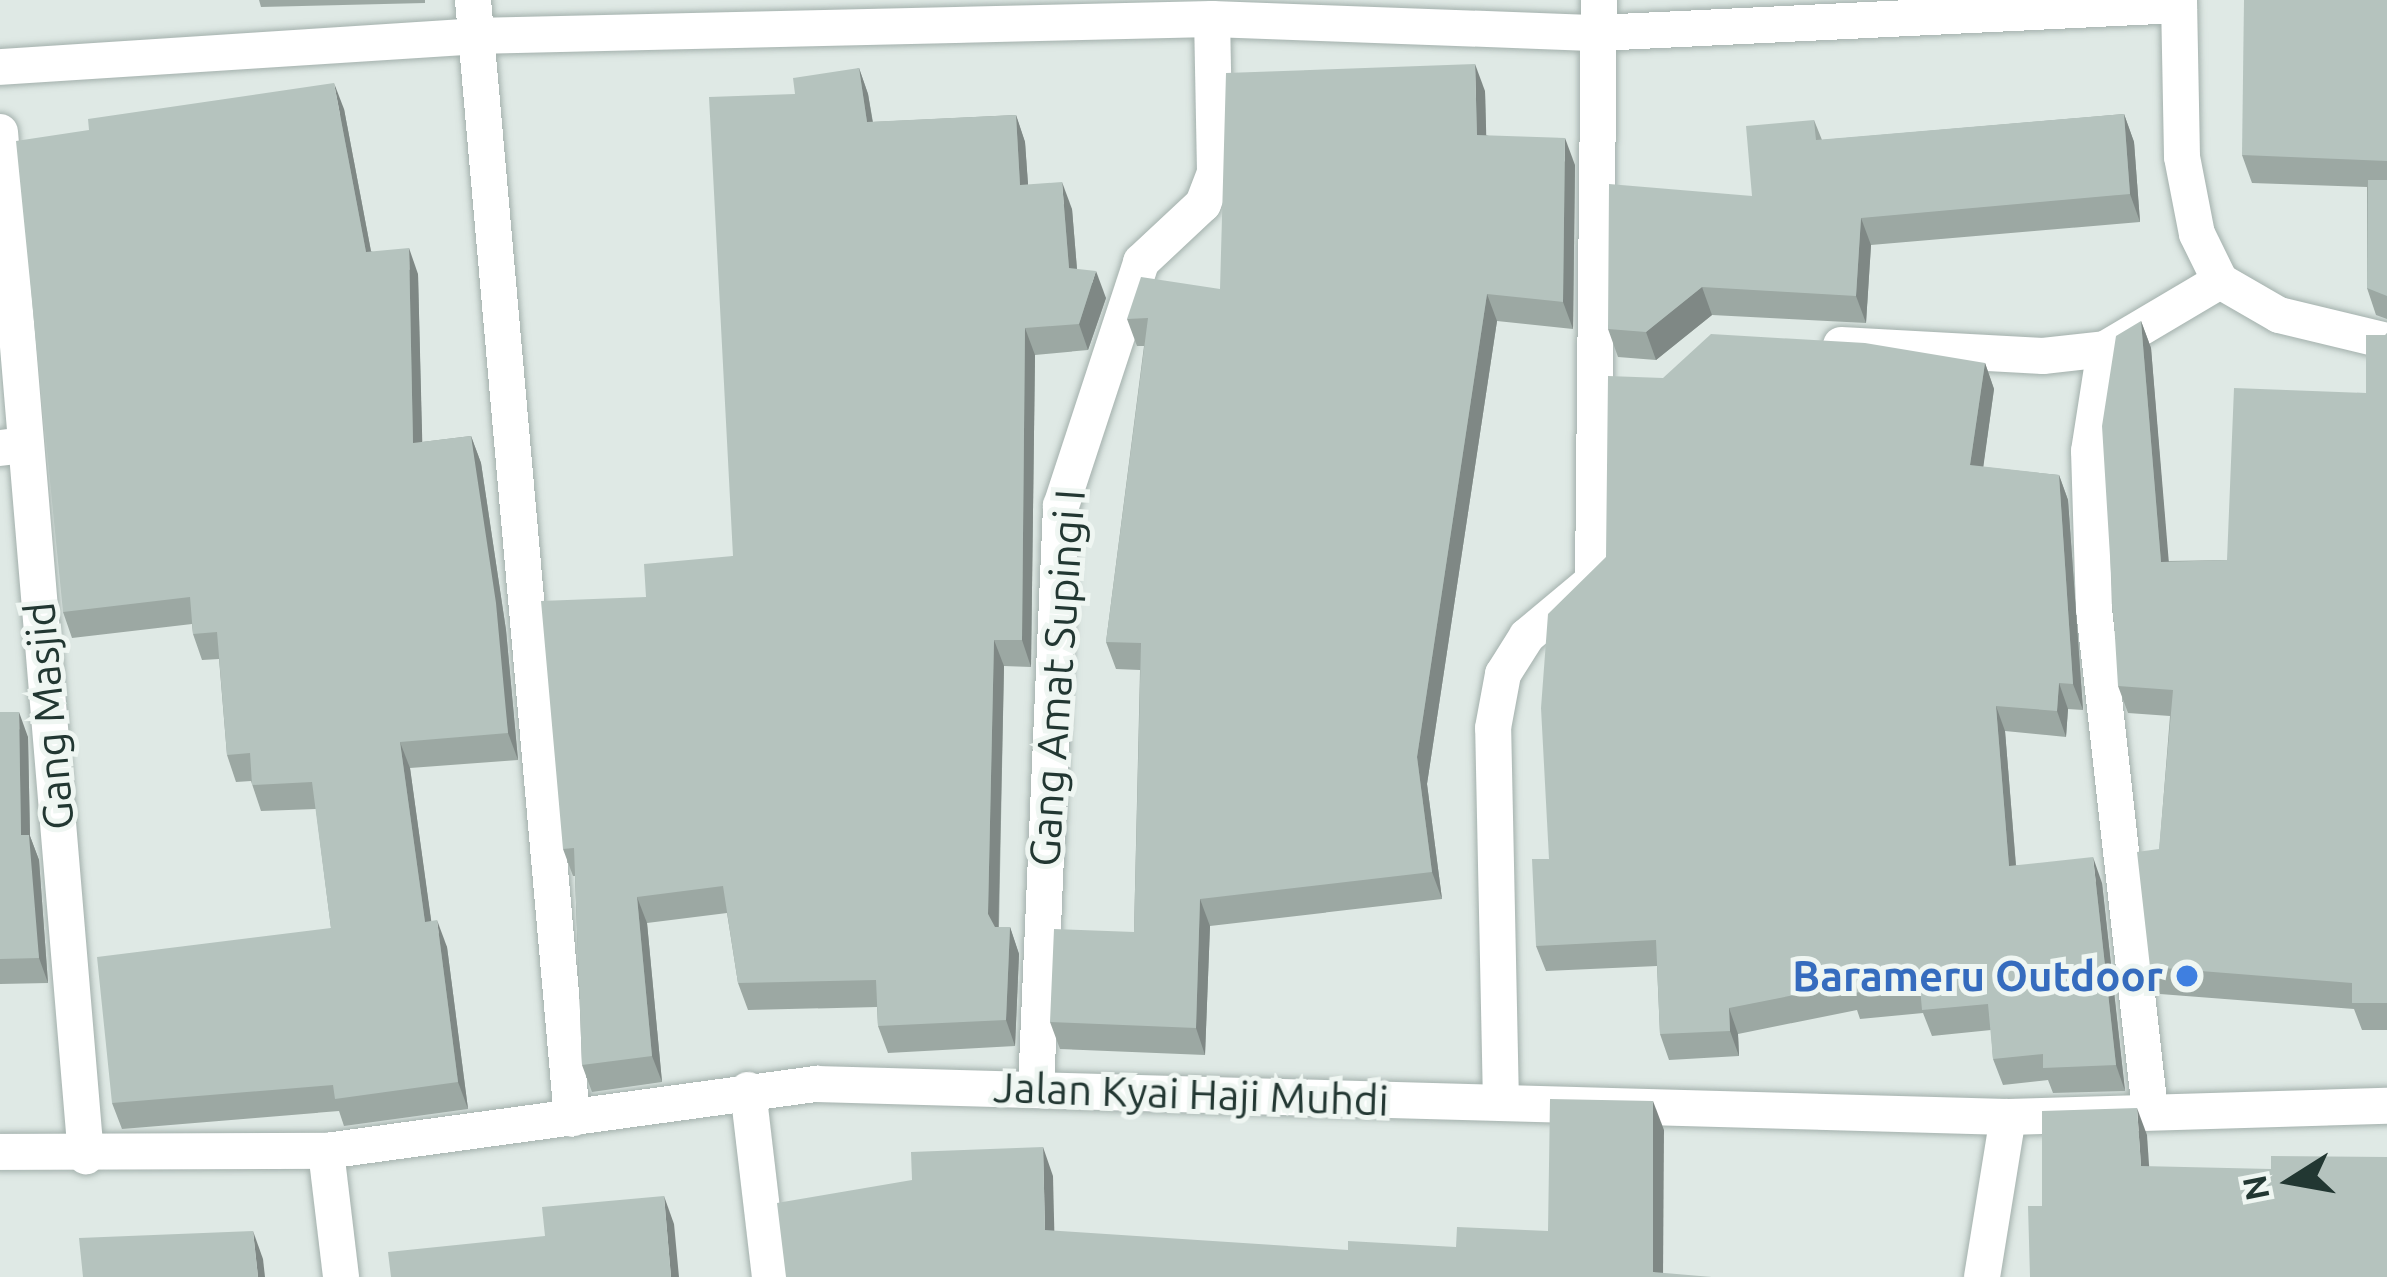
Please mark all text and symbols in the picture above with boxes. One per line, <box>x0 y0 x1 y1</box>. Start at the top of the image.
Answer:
street label: Gang Amat Supingi I <box>1019 488 1095 868</box>
street label: Gang Masjid <box>14 600 84 832</box>
place label: Barameru Outdoor <box>1792 951 2163 1001</box>
marker: Barameru Outdoor <box>2174 963 2200 989</box>
street label: Jalan Kyai Haji Muhdi <box>992 1062 1390 1126</box>
north arrow <box>2231 1121 2351 1241</box>
text: N <box>2235 1172 2276 1204</box>

